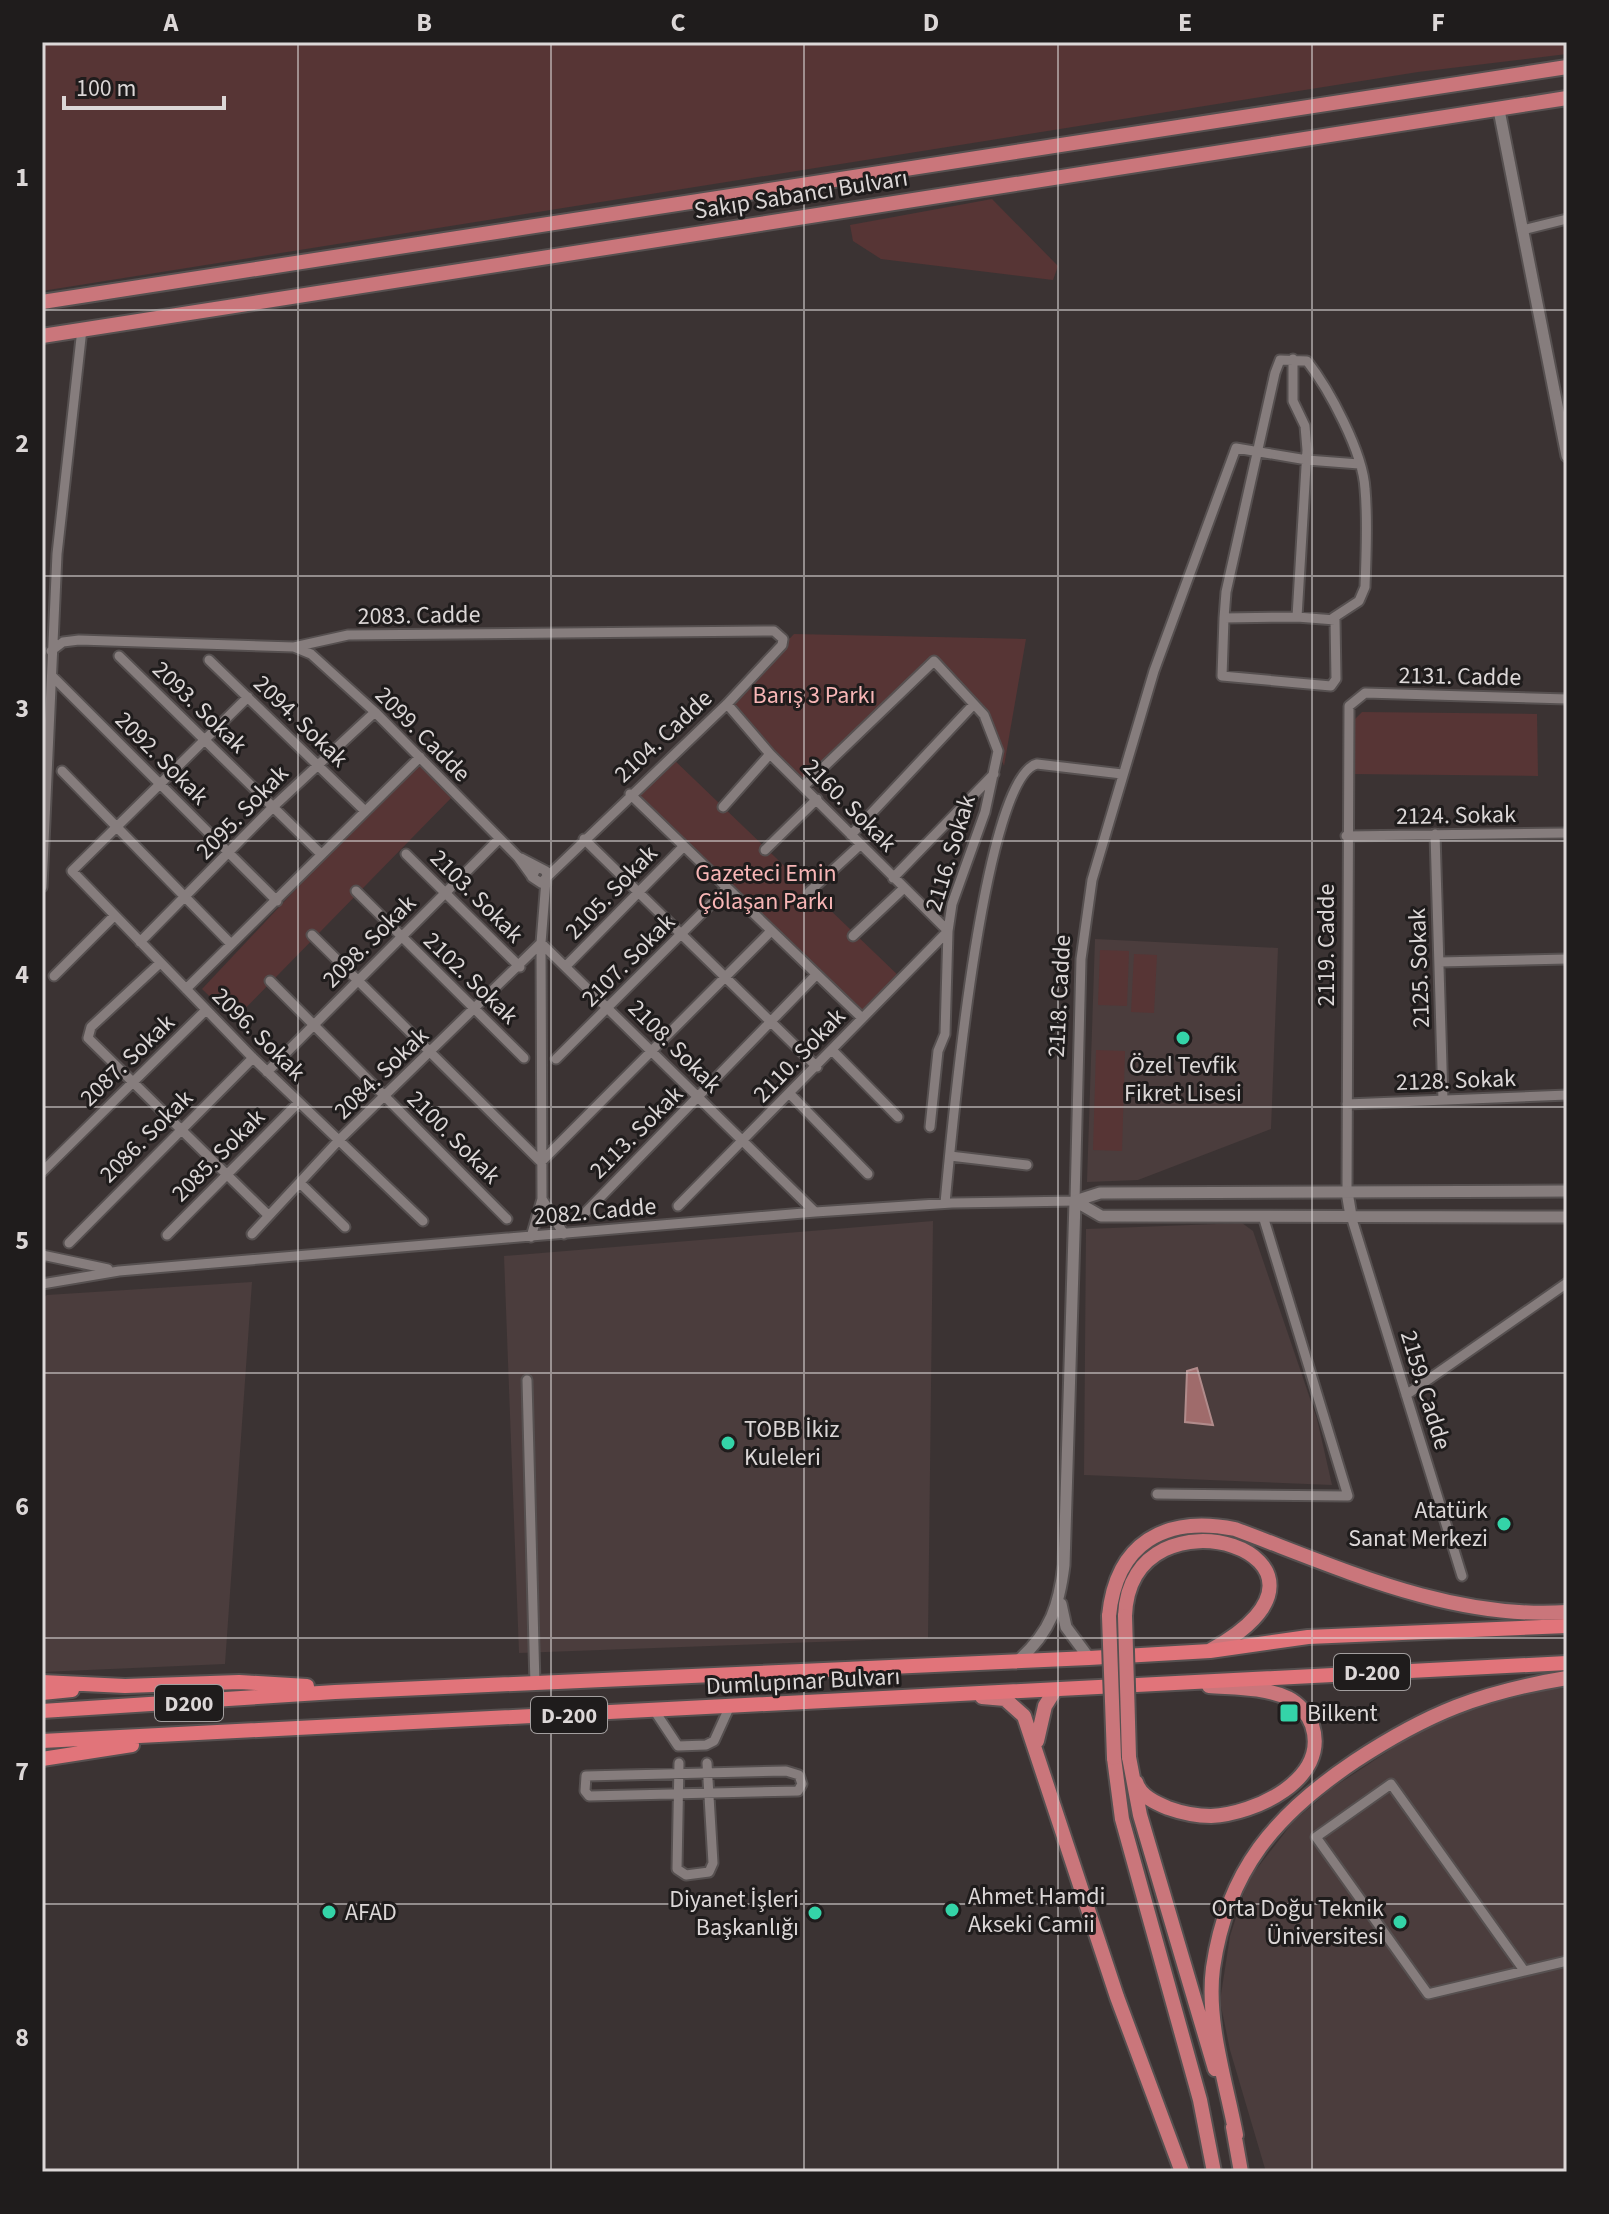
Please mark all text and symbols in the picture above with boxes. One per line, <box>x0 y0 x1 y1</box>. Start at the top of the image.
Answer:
text: A <box>163 4 180 41</box>
text: B <box>416 4 432 41</box>
text: C <box>670 4 686 41</box>
text: D <box>923 4 939 41</box>
text: E <box>1178 4 1192 41</box>
text: F <box>1431 4 1445 41</box>
scale bar <box>64 60 224 110</box>
text: 100 m <box>76 71 136 106</box>
text: 1 <box>15 159 29 196</box>
street label: Sakıp Sabancı Bulvarı <box>692 160 910 229</box>
text: 2 <box>15 425 29 462</box>
street label: 2083. Cadde <box>357 597 481 634</box>
street label: 2093. Sokak <box>144 653 255 762</box>
street label: 2131. Cadde <box>1398 658 1522 695</box>
street label: 2094. Sokak <box>245 667 356 776</box>
park label: Barış 3 Parkı <box>753 678 875 713</box>
street label: 2099. Cadde <box>367 679 478 790</box>
street label: 2104. Cadde <box>606 682 720 791</box>
text: 3 <box>15 690 29 727</box>
street label: 2092. Sokak <box>107 704 217 813</box>
street label: 2160. Sokak <box>795 751 905 860</box>
street label: 2095. Sokak <box>188 757 297 868</box>
street label: 2116. Sokak <box>916 791 985 916</box>
street label: 2124. Sokak <box>1396 797 1516 834</box>
street label: 2105. Sokak <box>557 837 666 948</box>
street label: 2103. Sokak <box>422 842 532 951</box>
park label: Gazeteci Emin Çölaşan Parkı <box>695 856 837 919</box>
street label: 2119. Cadde <box>1309 884 1344 1006</box>
street label: 2098. Sokak <box>315 886 424 996</box>
street label: 2107. Sokak <box>574 905 683 1015</box>
street label: 2125. Sokak <box>1400 907 1439 1029</box>
street label: 2102. Sokak <box>415 924 526 1033</box>
street label: 2118. Cadde <box>1039 934 1080 1058</box>
text: 4 <box>15 956 29 993</box>
street label: 2096. Sokak <box>204 980 314 1089</box>
street label: 2108. Sokak <box>620 992 730 1101</box>
street label: 2110. Sokak <box>745 1000 854 1111</box>
street label: 2087. Sokak <box>72 1006 183 1115</box>
street label: 2084. Sokak <box>326 1019 437 1128</box>
marker: Özel Tevfik Fikret Lisesi <box>1174 1029 1192 1047</box>
place label: Özel Tevfik Fikret Lisesi <box>1124 1048 1242 1111</box>
street label: 2128. Sokak <box>1395 1061 1517 1100</box>
street label: 2113. Sokak <box>582 1077 691 1187</box>
street label: 2086. Sokak <box>92 1081 201 1191</box>
street label: 2100. Sokak <box>399 1083 509 1192</box>
street label: 2085. Sokak <box>164 1100 273 1210</box>
street label: 2082. Cadde <box>532 1189 658 1234</box>
text: 5 <box>15 1222 29 1259</box>
street label: 2159. Cadde <box>1391 1326 1460 1454</box>
place label: TOBB İkiz Kuleleri <box>744 1412 840 1475</box>
marker: TOBB İkiz Kuleleri <box>719 1434 737 1452</box>
text: 6 <box>15 1488 29 1525</box>
place label: Atatürk Sanat Merkezi <box>1348 1493 1488 1556</box>
marker: Atatürk Sanat Merkezi <box>1495 1515 1513 1533</box>
road number: D-200 <box>1334 1654 1410 1690</box>
street label: Dumlupınar Bulvarı <box>705 1659 901 1704</box>
road number: D200 <box>155 1685 223 1721</box>
place label: Bilkent <box>1307 1696 1378 1731</box>
road number: D-200 <box>531 1697 607 1733</box>
marker: Bilkent <box>1278 1702 1300 1724</box>
text: 7 <box>15 1753 29 1790</box>
place label: Ahmet Hamdi Akseki Camii <box>968 1879 1105 1942</box>
place label: Diyanet İşleri Başkanlığı <box>669 1882 799 1945</box>
place label: Orta Doğu Teknik Üniversitesi <box>1212 1891 1384 1954</box>
place label: AFAD <box>345 1895 397 1930</box>
marker: Ahmet Hamdi Akseki Camii <box>943 1901 961 1919</box>
marker: AFAD <box>320 1903 338 1921</box>
marker: Diyanet İşleri Başkanlığı <box>806 1904 824 1922</box>
marker: Orta Doğu Teknik Üniversitesi <box>1391 1913 1409 1931</box>
text: 8 <box>15 2019 29 2056</box>

